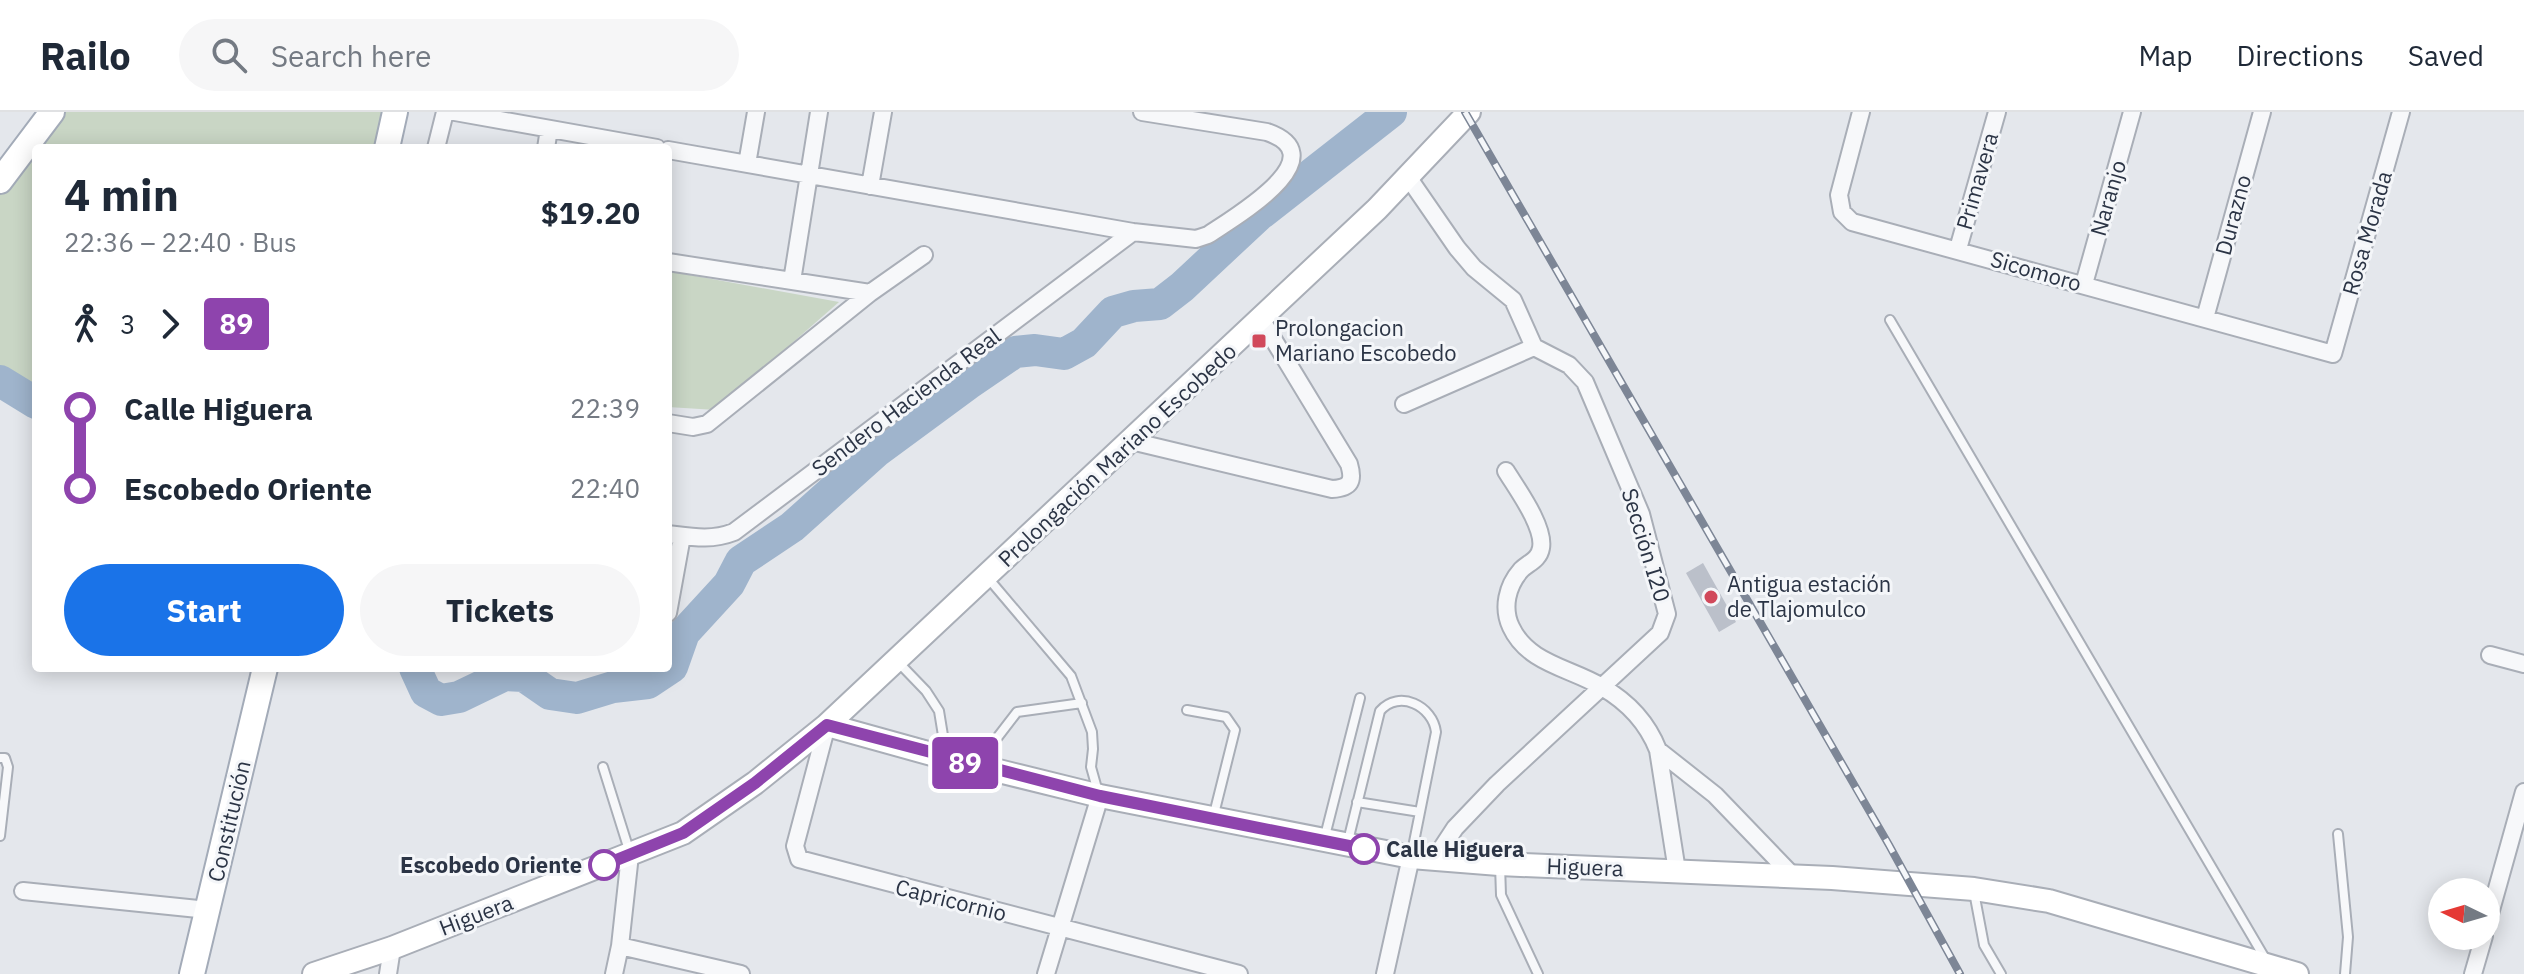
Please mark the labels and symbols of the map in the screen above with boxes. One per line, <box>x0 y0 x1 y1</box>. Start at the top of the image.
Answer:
street label: Primavera <box>1949 129 2004 233</box>
street label: Naranjo <box>2083 157 2132 239</box>
street label: Rosa Morada <box>2335 167 2398 298</box>
street label: Durazno <box>2208 171 2257 258</box>
street label: Sicomoro <box>1987 244 2085 297</box>
place label: Prolongacion Mariano Escobedo <box>1275 313 1457 367</box>
street label: Sendero Hacienda Real <box>805 321 1006 482</box>
marker: Prolongacion Mariano Escobedo <box>1250 332 1268 350</box>
street label: Prolongación Mariano Escobedo <box>991 336 1242 573</box>
street label: Sección I20 <box>1615 484 1678 605</box>
place label: Antigua estación de Tlajomulco <box>1727 569 1891 623</box>
marker: Antigua estación de Tlajomulco <box>1702 588 1720 606</box>
line badge: 89 <box>929 737 1001 789</box>
street label: Constitución <box>200 757 257 884</box>
marker: Calle Higuera <box>1349 834 1379 864</box>
place label: Calle Higuera <box>1386 834 1524 863</box>
place label: Escobedo Oriente <box>400 850 582 879</box>
marker: Escobedo Oriente <box>589 850 619 880</box>
street label: Higuera <box>1546 851 1624 882</box>
street label: Capricornio <box>893 872 1010 927</box>
north arrow <box>2428 878 2500 950</box>
street label: Higuera <box>435 887 517 942</box>

